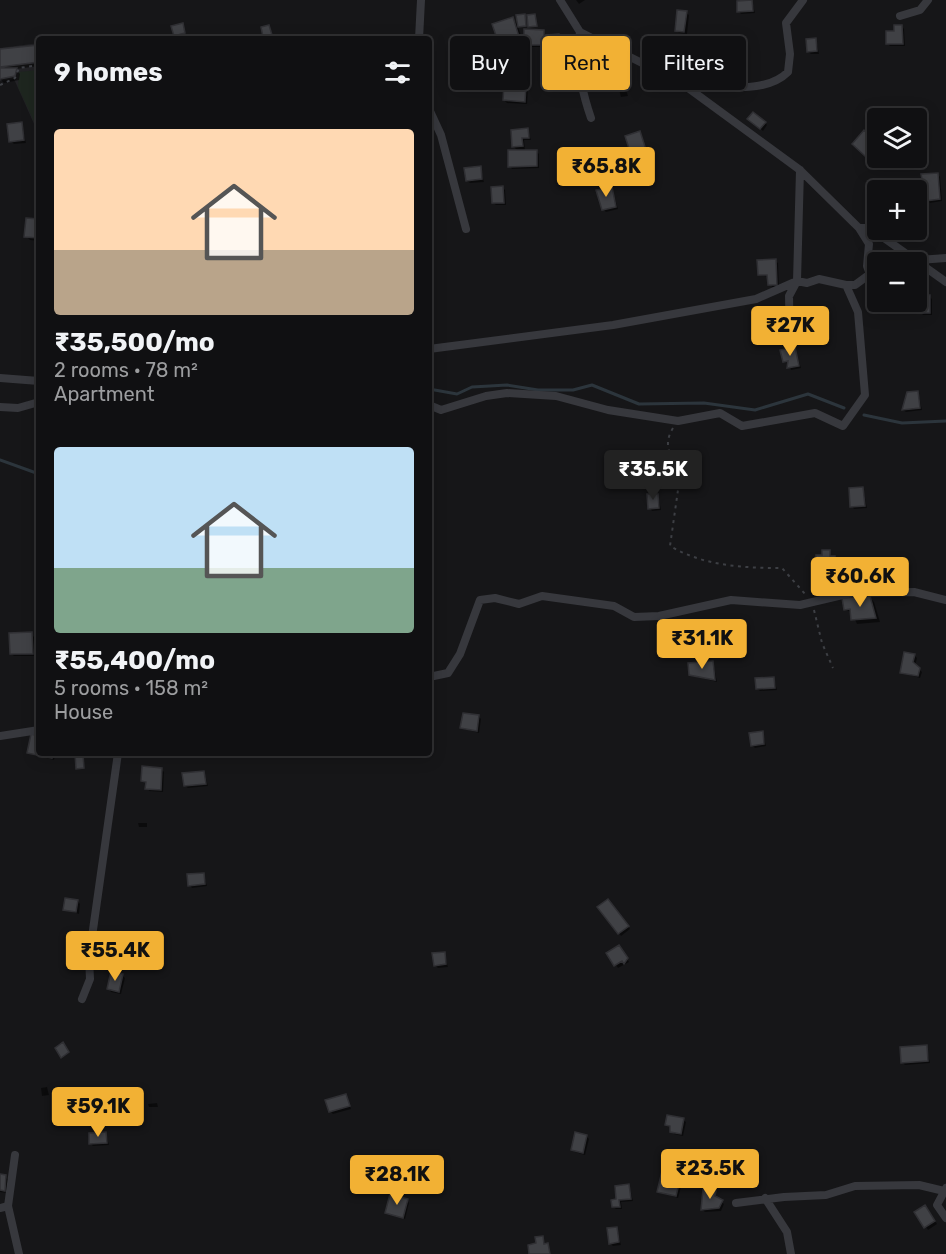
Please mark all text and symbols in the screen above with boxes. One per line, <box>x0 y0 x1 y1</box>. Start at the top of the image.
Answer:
chip: Buy <box>450 36 530 90</box>
chip: Rent <box>542 36 630 90</box>
chip: Filters <box>642 36 746 90</box>
icon: filters <box>381 56 414 89</box>
text: 9 homes <box>54 57 163 88</box>
map controls <box>867 108 927 312</box>
button: layers <box>867 108 927 168</box>
pin: ₹65.8K <box>557 147 655 198</box>
text: ₹65.8K <box>571 154 641 178</box>
icon: home <box>180 168 288 276</box>
button: + <box>867 180 927 240</box>
button: − <box>867 252 927 312</box>
pin: ₹27K <box>754 306 826 357</box>
text: ₹27K <box>765 313 815 337</box>
text: ₹35,500/mo <box>54 327 215 358</box>
text: 2 rooms · 78 m² <box>54 358 198 382</box>
text: Apartment <box>54 382 155 406</box>
pin: ₹35.5K <box>604 450 702 501</box>
text: ₹35.5K <box>618 457 688 481</box>
icon: home <box>180 486 288 594</box>
pin: ₹60.6K <box>811 557 909 608</box>
text: ₹60.6K <box>825 564 895 588</box>
pin: ₹31.1K <box>653 619 751 670</box>
text: ₹31.1K <box>671 626 733 650</box>
text: ₹55,400/mo <box>54 645 215 676</box>
text: 5 rooms · 158 m² <box>54 676 208 700</box>
text: House <box>54 700 113 724</box>
pin: ₹55.4K <box>66 931 164 982</box>
text: ₹55.4K <box>80 938 150 962</box>
pin: ₹59.1K <box>49 1087 147 1138</box>
text: ₹59.1K <box>66 1094 130 1118</box>
pin: ₹23.5K <box>661 1149 759 1200</box>
pin: ₹28.1K <box>348 1155 446 1206</box>
text: ₹23.5K <box>675 1156 745 1180</box>
text: ₹28.1K <box>364 1162 430 1186</box>

